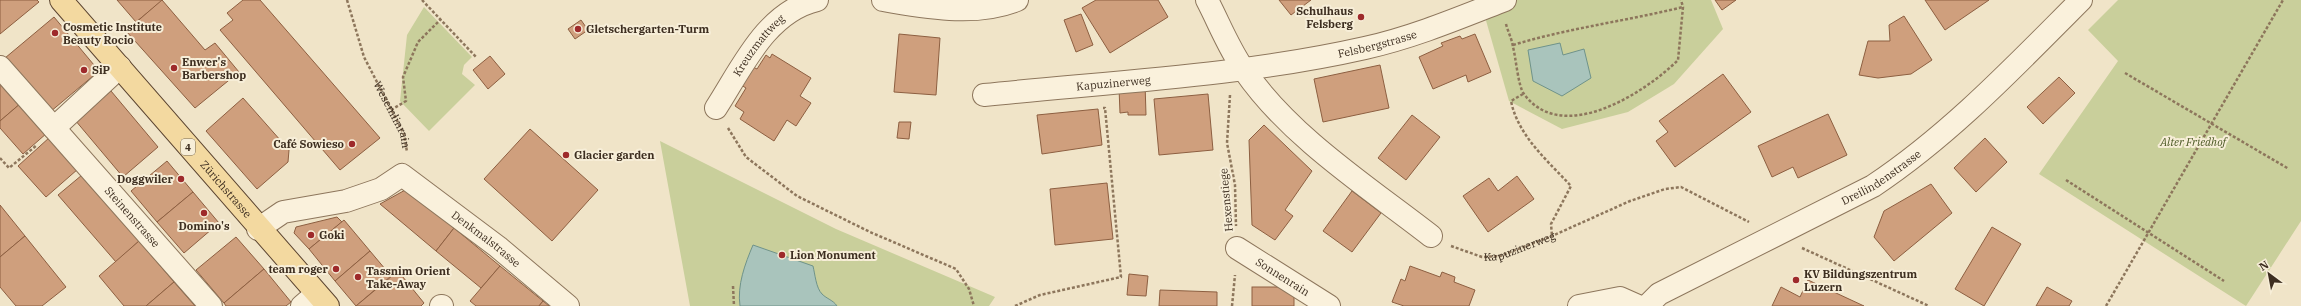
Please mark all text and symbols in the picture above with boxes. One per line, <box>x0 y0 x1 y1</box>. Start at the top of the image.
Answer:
place label: Schulhaus Felsberg <box>1296 4 1354 31</box>
street label: Kreuzmattweg <box>730 11 787 79</box>
marker: Schulhaus Felsberg <box>1356 12 1366 22</box>
place label: Cosmetic Institute Beauty Rocio <box>63 20 162 47</box>
place label: Gletschergarten-Turm <box>586 22 710 36</box>
marker: Gletschergarten-Turm <box>573 24 583 34</box>
street label: Felsbergstrasse <box>1336 27 1419 61</box>
marker: Cosmetic Institute Beauty Rocio <box>50 28 60 38</box>
place label: Enwer's Barbershop <box>182 55 246 82</box>
place label: SiP <box>92 63 111 77</box>
marker: Enwer's Barbershop <box>169 63 179 73</box>
marker: SiP <box>79 65 89 75</box>
street label: Kapuzinerweg <box>1076 73 1151 93</box>
street label: Wesemlinrain <box>371 79 413 149</box>
park label: Alter Friedhof <box>2159 135 2229 149</box>
place label: Café Sowieso <box>273 137 344 151</box>
road number: 4 <box>181 139 195 155</box>
marker: Café Sowieso <box>347 139 357 149</box>
street label: Dreilindenstrasse <box>1839 147 1924 208</box>
place label: Glacier garden <box>574 148 655 162</box>
marker: Glacier garden <box>561 150 571 160</box>
street label: Zürichstrasse <box>197 158 255 221</box>
street label: Hexenstiege <box>1216 168 1236 232</box>
place label: Doggwiler <box>117 172 174 186</box>
marker: Doggwiler <box>176 174 186 184</box>
street label: Steinenstrasse <box>102 184 163 250</box>
marker: Domino's <box>199 208 209 218</box>
street label: Denkmalstrasse <box>449 208 524 270</box>
place label: Domino's <box>178 219 230 233</box>
place label: Goki <box>319 228 345 242</box>
street label: Kapuzinerweg <box>1483 228 1557 264</box>
marker: Goki <box>306 230 316 240</box>
place label: Lion Monument <box>790 248 876 262</box>
marker: Lion Monument <box>777 250 787 260</box>
north arrow <box>2249 254 2289 294</box>
street label: Sonnenrain <box>1253 255 1312 299</box>
text: N <box>2256 257 2271 274</box>
place label: team roger <box>268 262 329 276</box>
marker: team roger <box>331 264 341 274</box>
place label: Tassnim Orient Take-Away <box>366 264 450 291</box>
place label: KV Bildungszentrum Luzern <box>1804 267 1917 294</box>
marker: Tassnim Orient Take-Away <box>353 272 363 282</box>
marker: KV Bildungszentrum Luzern <box>1791 275 1801 285</box>

